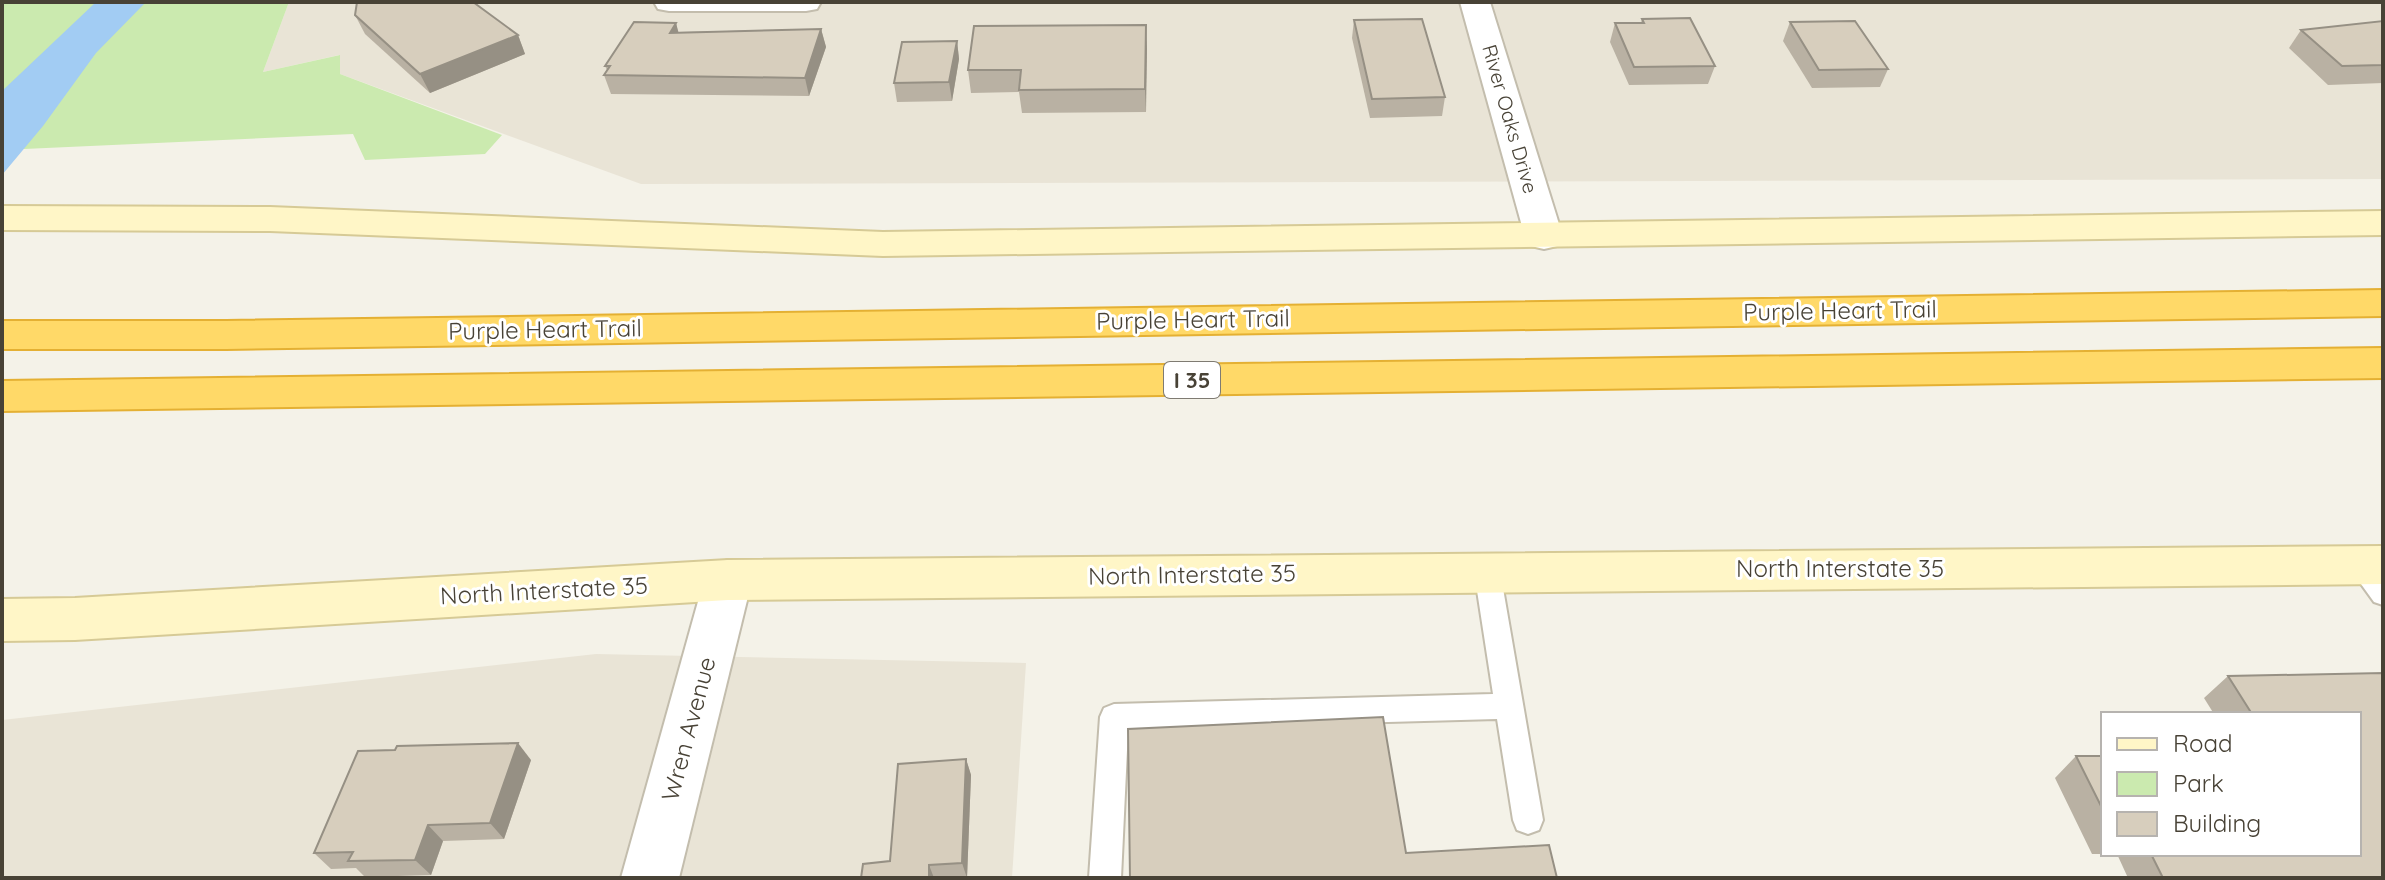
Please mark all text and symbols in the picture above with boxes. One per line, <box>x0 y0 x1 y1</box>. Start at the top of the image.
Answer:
street label: River Oaks Drive <box>1477 42 1544 196</box>
street label: Purple Heart Trail <box>1743 293 1937 327</box>
street label: Purple Heart Trail <box>1096 302 1290 336</box>
street label: Purple Heart Trail <box>448 312 642 346</box>
road number: I 35 <box>1164 362 1220 398</box>
street label: North Interstate 35 <box>1736 553 1944 583</box>
street label: North Interstate 35 <box>1088 557 1296 591</box>
street label: North Interstate 35 <box>439 570 649 610</box>
street label: Wren Avenue <box>654 653 722 804</box>
legend <box>2101 712 2361 856</box>
text: Road <box>2173 728 2233 758</box>
text: Park <box>2173 768 2224 798</box>
text: Building <box>2173 808 2261 838</box>

